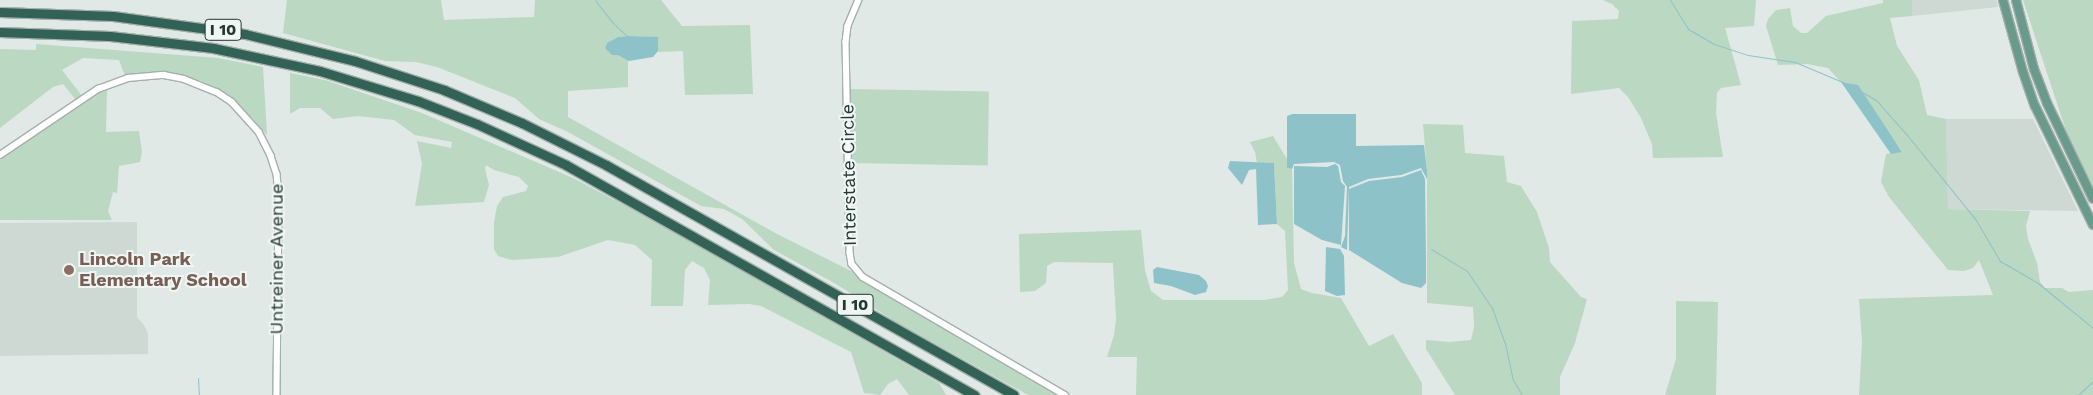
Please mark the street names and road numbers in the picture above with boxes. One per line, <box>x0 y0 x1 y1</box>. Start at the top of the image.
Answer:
road number: I 10 <box>204 16 242 44</box>
street label: Interstate Circle <box>837 104 861 246</box>
street label: Untreiner Avenue <box>266 183 288 335</box>
road number: I 10 <box>836 292 874 318</box>

